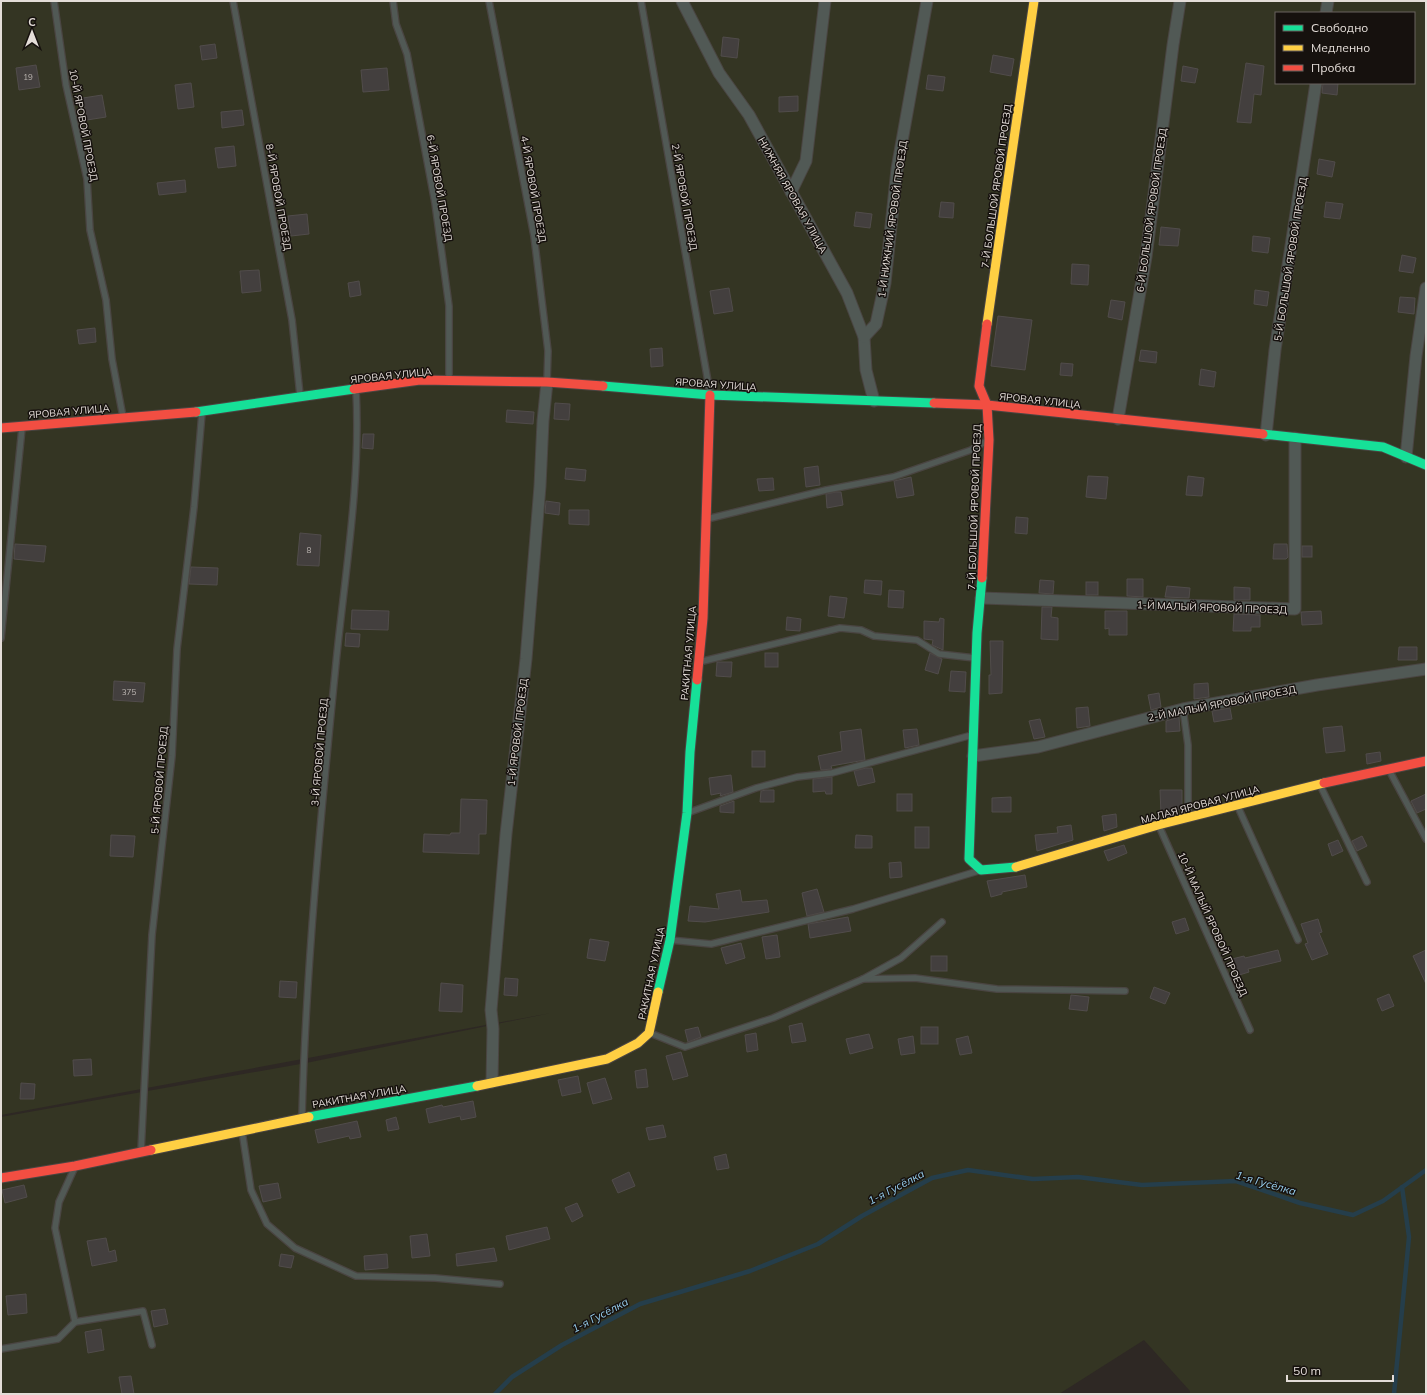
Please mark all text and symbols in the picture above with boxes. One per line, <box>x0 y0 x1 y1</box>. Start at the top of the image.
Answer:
north arrow <box>12 12 52 52</box>
legend <box>1275 12 1415 84</box>
text: С <box>28 15 36 29</box>
text: Свободно <box>1311 20 1368 35</box>
text: Медленно <box>1311 40 1370 55</box>
text: Пробка <box>1311 60 1355 75</box>
street label: 10-Й ЯРОВОЙ ПРОЕЗД <box>66 68 101 182</box>
house number: 19 <box>23 72 33 82</box>
street label: 7-Й БОЛЬШОЙ ЯРОВОЙ ПРОЕЗД <box>979 103 1014 269</box>
street label: 6-Й БОЛЬШОЙ ЯРОВОЙ ПРОЕЗД <box>1134 127 1169 293</box>
street label: 6-Й ЯРОВОЙ ПРОЕЗД <box>424 134 455 242</box>
street label: 4-Й ЯРОВОЙ ПРОЕЗД <box>518 135 549 243</box>
street label: НИЖНЯЯ ЯРОВАЯ УЛИЦА <box>755 135 830 256</box>
street label: 1-Й НИЖНИЙ ЯРОВОЙ ПРОЕЗД <box>875 140 910 298</box>
street label: 8-Й ЯРОВОЙ ПРОЕЗД <box>263 143 294 251</box>
street label: 2-Й ЯРОВОЙ ПРОЕЗД <box>669 143 700 251</box>
street label: 5-Й БОЛЬШОЙ ЯРОВОЙ ПРОЕЗД <box>1271 176 1310 342</box>
street label: ЯРОВАЯ УЛИЦА <box>350 365 433 386</box>
street label: ЯРОВАЯ УЛИЦА <box>675 375 758 394</box>
street label: ЯРОВАЯ УЛИЦА <box>999 390 1082 411</box>
street label: ЯРОВАЯ УЛИЦА <box>28 401 111 422</box>
street label: 7-Й БОЛЬШОЙ ЯРОВОЙ ПРОЕЗД <box>965 424 984 590</box>
house number: 8 <box>307 545 312 555</box>
street label: 1-Й МАЛЫЙ ЯРОВОЙ ПРОЕЗД <box>1137 598 1287 617</box>
street label: РАКИТНАЯ УЛИЦА <box>678 605 699 701</box>
street label: 1-Й ЯРОВОЙ ПРОЕЗД <box>504 678 531 787</box>
street label: 2-Й МАЛЫЙ ЯРОВОЙ ПРОЕЗД <box>1147 683 1297 724</box>
house number: 375 <box>122 687 136 697</box>
street label: 3-Й ЯРОВОЙ ПРОЕЗД <box>308 698 331 807</box>
street label: 5-Й ЯРОВОЙ ПРОЕЗД <box>148 726 171 835</box>
street label: МАЛАЯ ЯРОВАЯ УЛИЦА <box>1139 782 1261 827</box>
street label: 10-Й МАЛЫЙ ЯРОВОЙ ПРОЕЗД <box>1175 850 1250 998</box>
street label: РАКИТНАЯ УЛИЦА <box>635 925 668 1021</box>
street label: РАКИТНАЯ УЛИЦА <box>311 1082 408 1111</box>
water label: 1-я Гусёлка <box>865 1166 927 1208</box>
water label: 1-я Гусёлка <box>1234 1168 1298 1198</box>
water label: 1-я Гусёлка <box>569 1294 631 1336</box>
scale bar <box>1287 1357 1393 1383</box>
text: 50 m <box>1293 1363 1321 1378</box>

